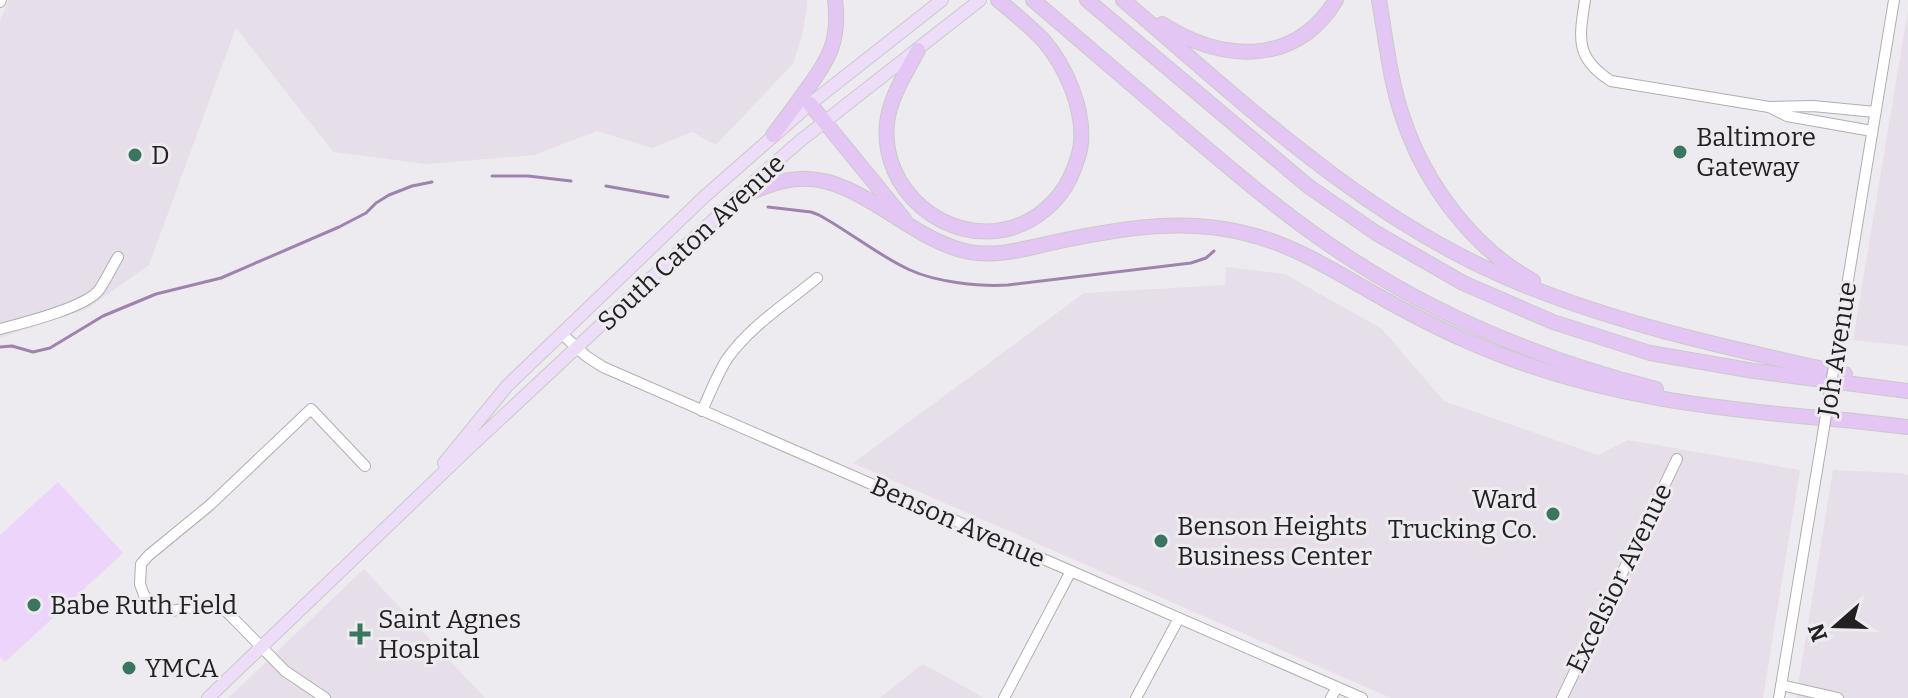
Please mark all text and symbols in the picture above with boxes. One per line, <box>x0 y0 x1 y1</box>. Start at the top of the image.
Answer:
place label: Baltimore Gateway <box>1696 122 1816 183</box>
place label: D <box>151 140 170 171</box>
marker: Baltimore Gateway <box>1671 143 1689 161</box>
marker: D <box>126 146 144 164</box>
street label: South Caton Avenue <box>591 148 791 337</box>
street label: Joh Avenue <box>1811 279 1863 420</box>
street label: Benson Avenue <box>866 470 1050 575</box>
street label: Excelsior Avenue <box>1560 479 1679 678</box>
place label: Ward Trucking Co. <box>1388 484 1537 545</box>
marker: Ward Trucking Co. <box>1544 505 1562 523</box>
place label: Benson Heights Business Center <box>1177 511 1372 572</box>
marker: Benson Heights Business Center <box>1152 532 1170 550</box>
north arrow <box>1796 586 1876 666</box>
place label: Babe Ruth Field <box>50 590 237 621</box>
marker: Babe Ruth Field <box>25 596 43 614</box>
place label: Saint Agnes Hospital <box>378 604 521 665</box>
text: N <box>1802 620 1833 645</box>
marker: Saint Agnes Hospital <box>349 623 371 645</box>
place label: YMCA <box>145 653 219 684</box>
marker: YMCA <box>120 659 138 677</box>

